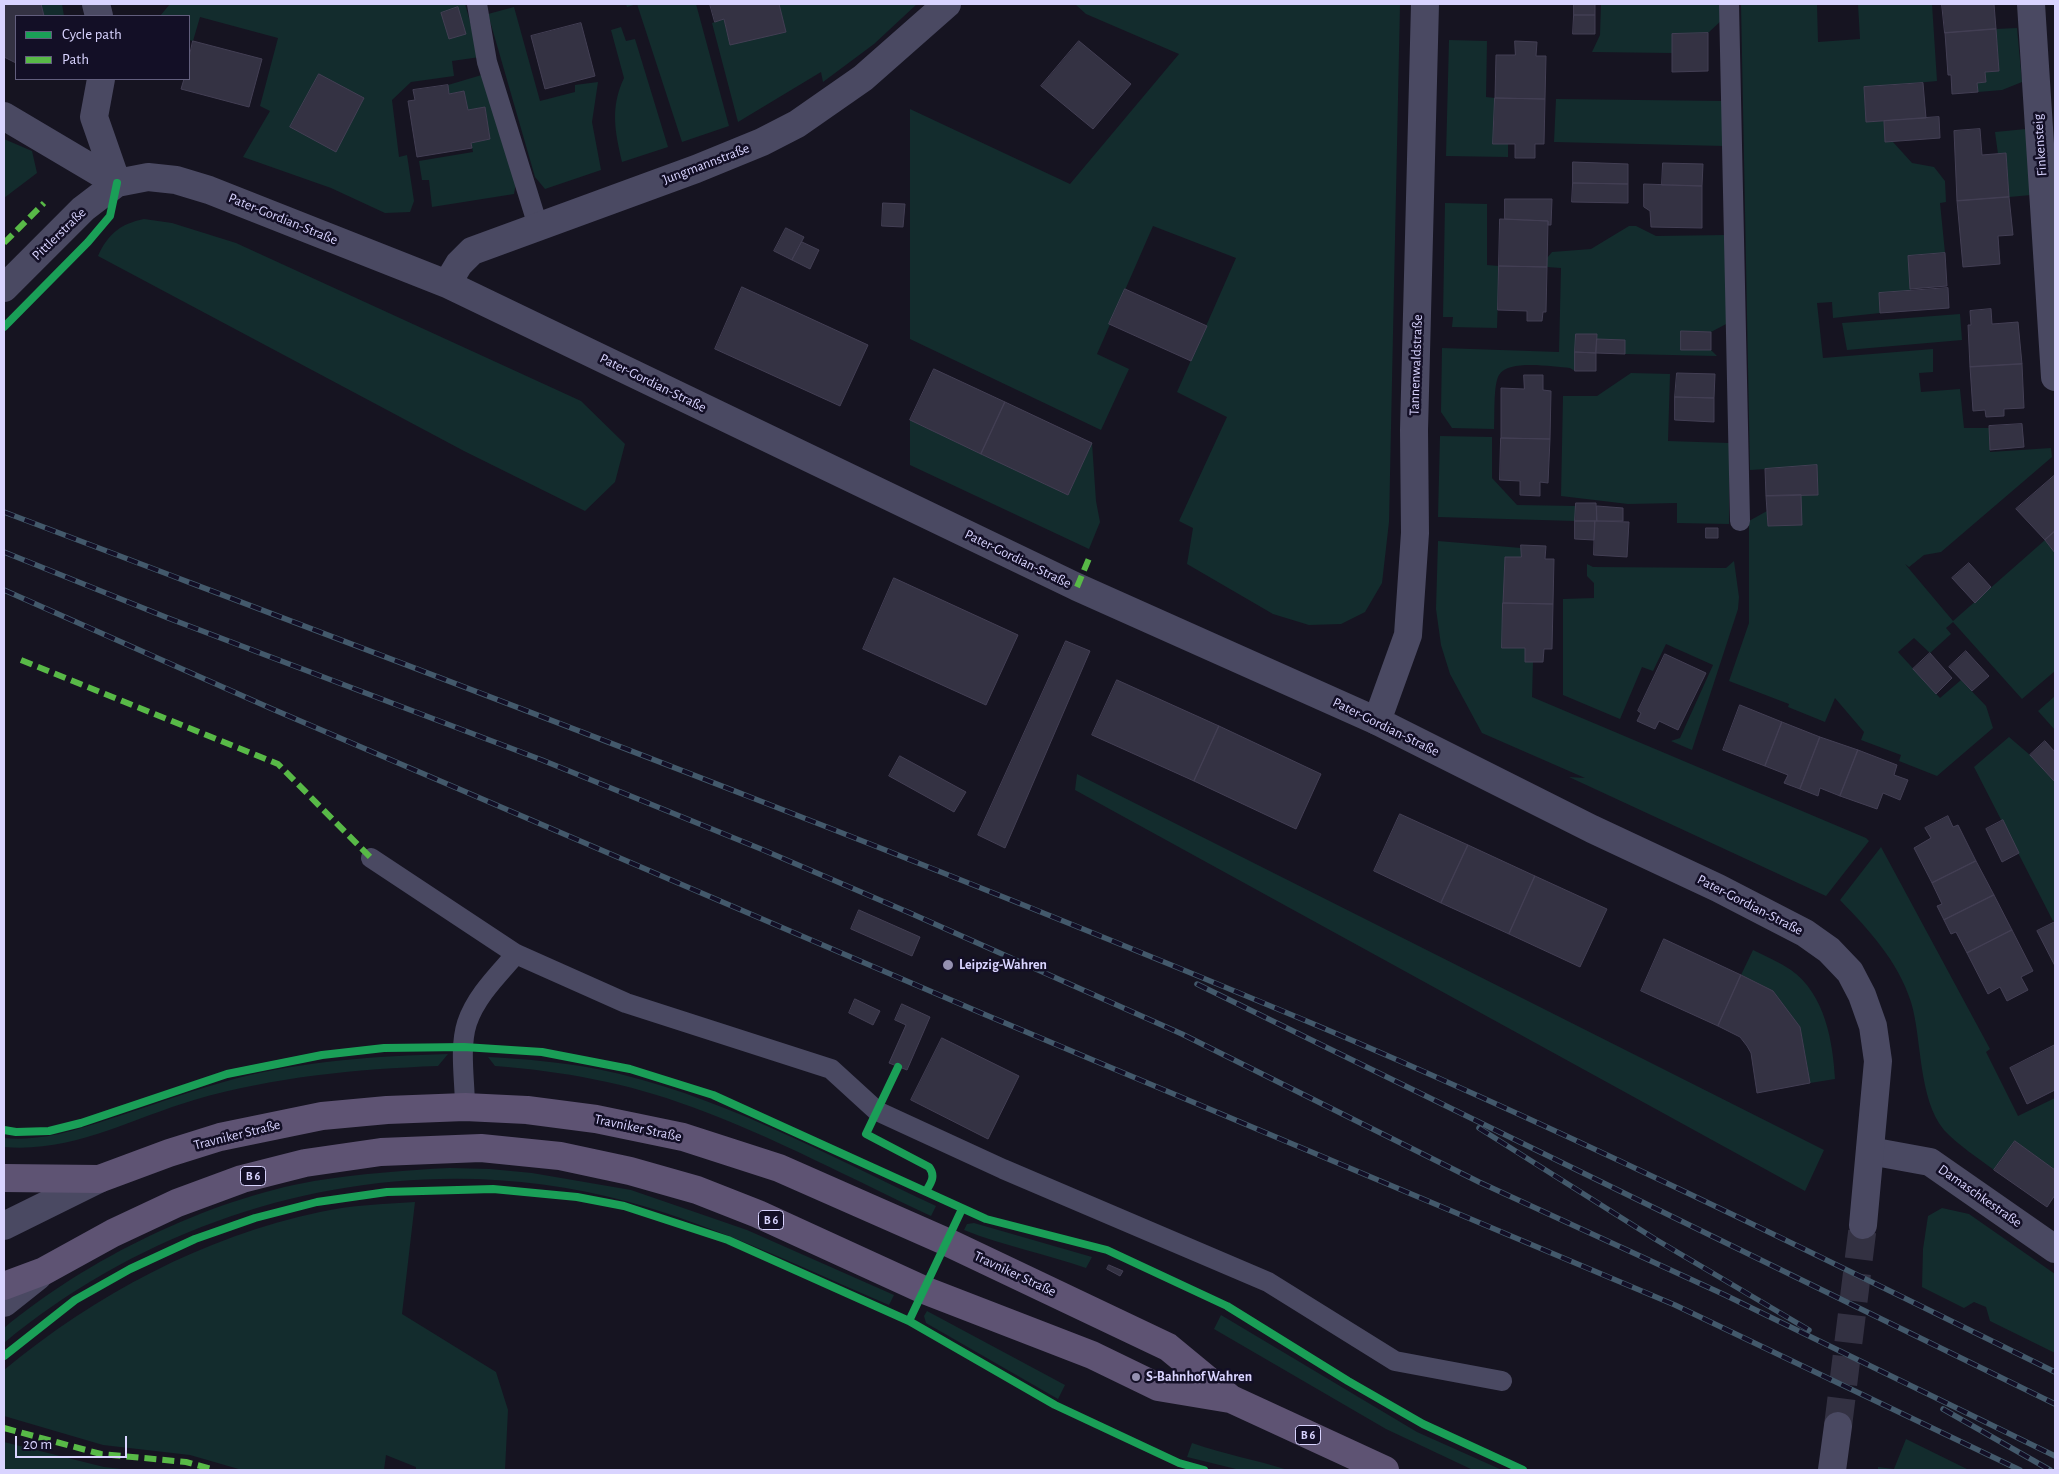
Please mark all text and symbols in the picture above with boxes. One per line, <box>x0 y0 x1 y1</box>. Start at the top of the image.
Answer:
legend <box>15 15 190 80</box>
text: Cycle path <box>62 27 122 42</box>
text: Path <box>62 52 89 67</box>
street label: Finkensteig <box>2029 113 2051 177</box>
street label: Jungmannstraße <box>660 140 752 188</box>
street label: Pater-Gordian-Straße <box>226 189 340 249</box>
street label: Pittlerstraße <box>28 204 90 264</box>
street label: Tannenwaldstraße <box>1406 314 1426 416</box>
street label: Pater-Gordian-Straße <box>597 350 709 416</box>
street label: Pater-Gordian-Straße <box>962 526 1074 592</box>
street label: Pater-Gordian-Straße <box>1330 694 1442 760</box>
street label: Pater-Gordian-Straße <box>1694 871 1806 939</box>
place label: Leipzig-Wahren <box>959 957 1047 973</box>
marker: Leipzig-Wahren <box>941 958 955 972</box>
street label: Travniker Straße <box>593 1111 683 1145</box>
street label: Travniker Straße <box>192 1116 282 1154</box>
street label: Damaschkestraße <box>1935 1161 2025 1231</box>
road number: B 6 <box>240 1166 266 1186</box>
road number: B 6 <box>758 1210 784 1230</box>
street label: Travniker Straße <box>971 1248 1059 1300</box>
place label: S-Bahnhof Wahren <box>1146 1369 1252 1385</box>
marker: S-Bahnhof Wahren <box>1130 1371 1142 1383</box>
scale bar <box>18 1426 130 1458</box>
road number: B 6 <box>1296 1426 1320 1444</box>
text: 20 m <box>23 1437 52 1452</box>

